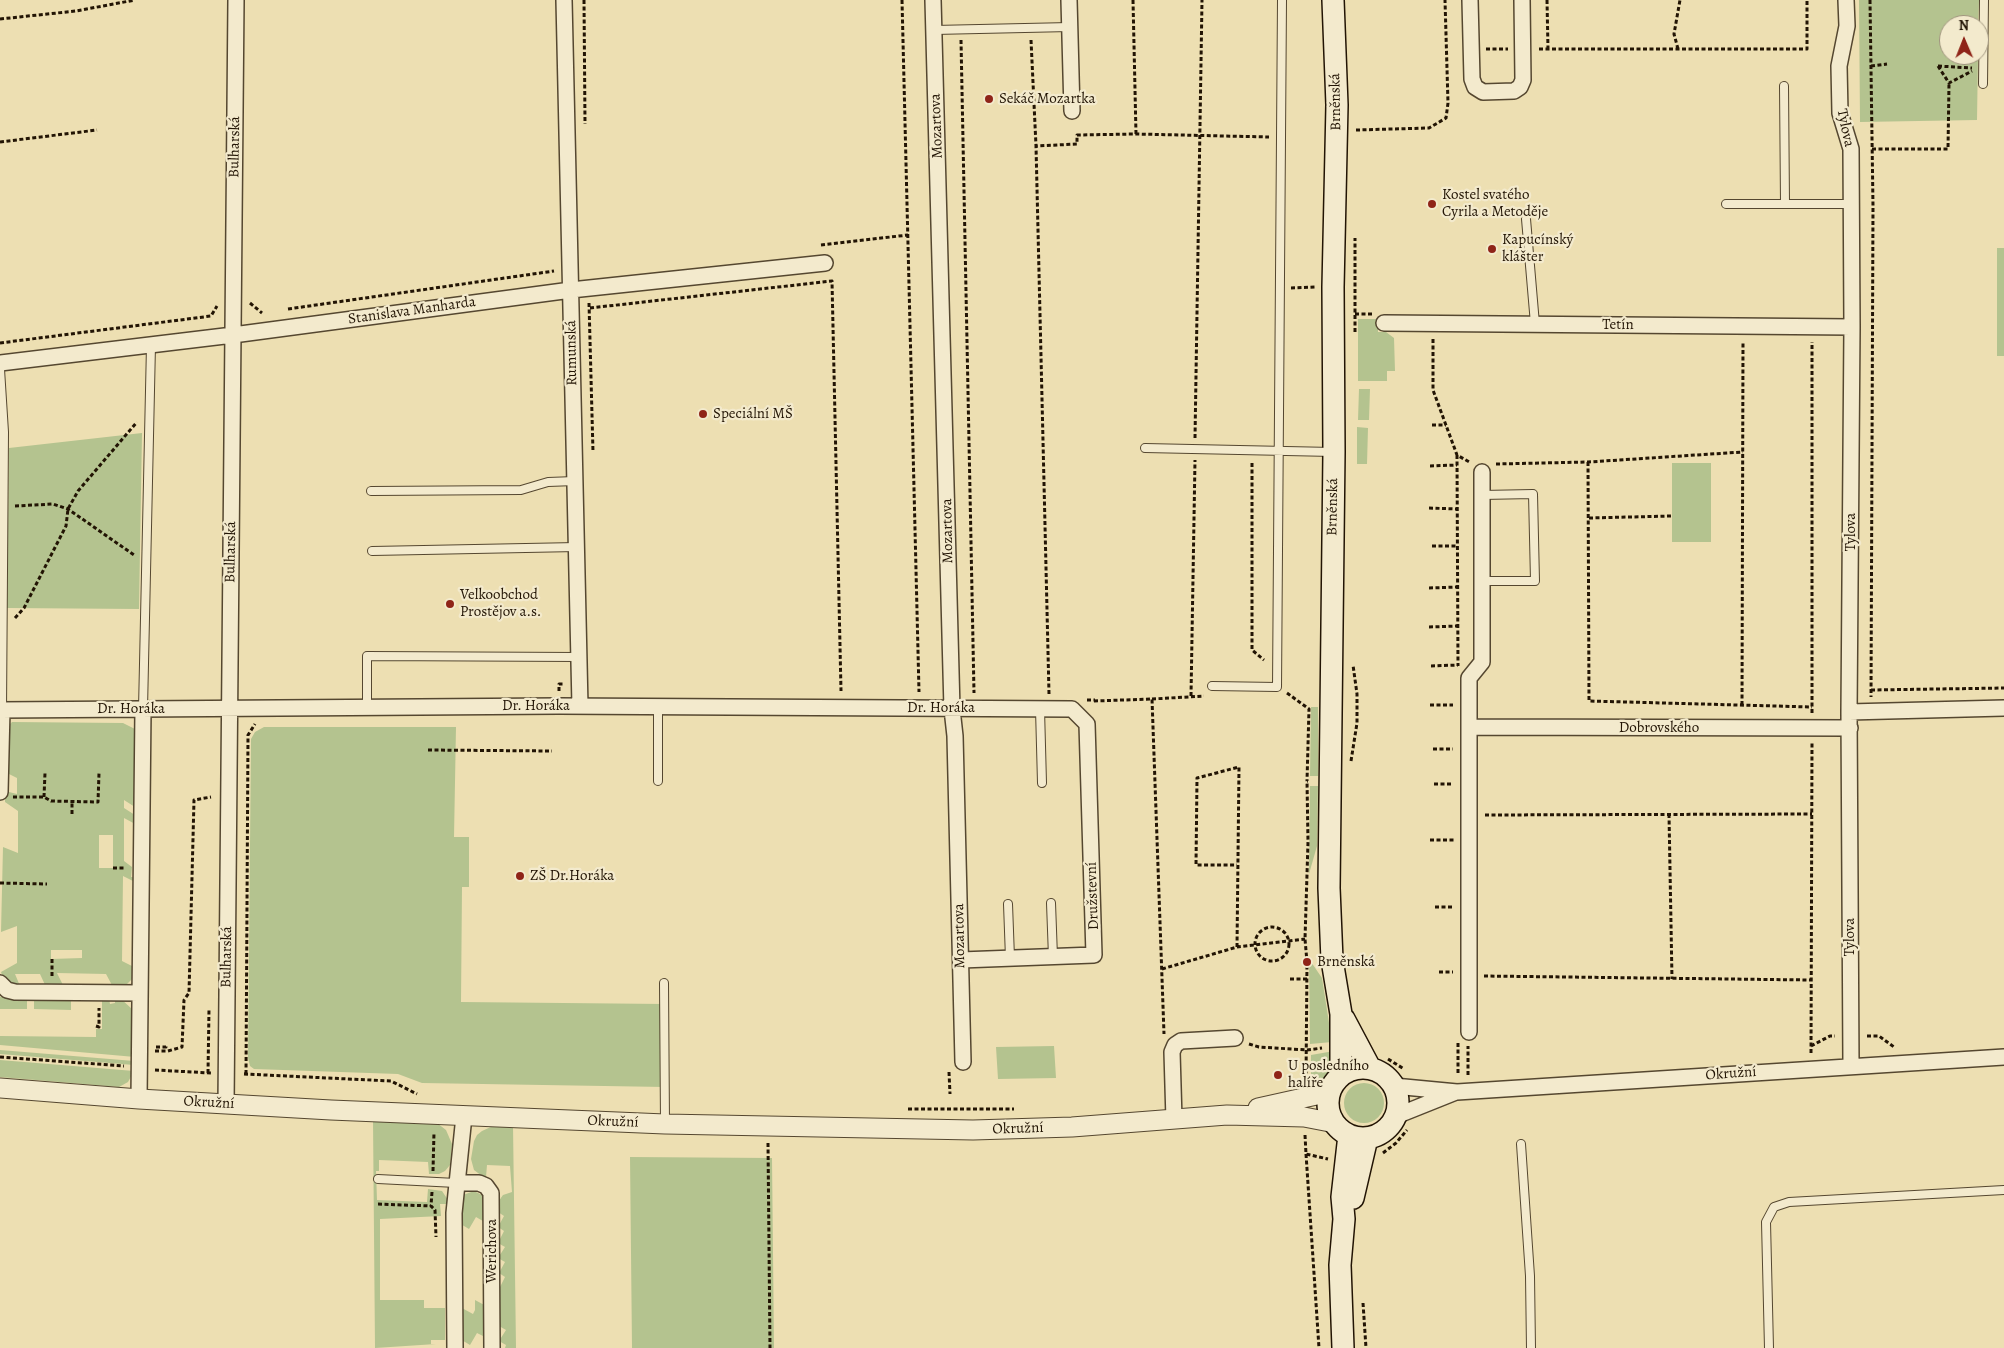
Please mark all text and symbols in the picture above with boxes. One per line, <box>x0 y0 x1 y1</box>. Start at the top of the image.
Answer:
north arrow <box>1939 15 1989 65</box>
text: N <box>1958 16 1969 35</box>
street label: Brněnská <box>1326 73 1346 131</box>
place label: Sekáč Mozartka <box>999 90 1095 108</box>
street label: Mozartova <box>927 93 947 159</box>
marker: Sekáč Mozartka <box>983 93 995 105</box>
street label: Tylova <box>1832 107 1858 149</box>
street label: Bulharská <box>225 116 245 178</box>
place label: Kostel svatého Cyrila a Metoděje <box>1442 186 1548 221</box>
marker: Kostel svatého Cyrila a Metoděje <box>1426 198 1438 210</box>
place label: Kapucínský klášter <box>1502 231 1573 266</box>
marker: Kapucínský klášter <box>1486 243 1498 255</box>
street label: Stanislava Manharda <box>347 293 477 329</box>
street label: Tetín <box>1602 316 1634 334</box>
street label: Rumunská <box>562 320 582 386</box>
place label: Speciální MŠ <box>713 405 793 423</box>
marker: Speciální MŠ <box>697 408 709 420</box>
street label: Brněnská <box>1323 478 1343 536</box>
street label: Mozartova <box>938 498 958 564</box>
street label: Tylova <box>1842 513 1860 551</box>
street label: Bulharská <box>221 521 241 583</box>
place label: Velkoobchod Prostějov a.s. <box>460 586 541 621</box>
marker: Velkoobchod Prostějov a.s. <box>444 598 456 610</box>
street label: Dr. Horáka <box>502 697 570 715</box>
street label: Dr. Horáka <box>907 699 975 717</box>
street label: Dr. Horáka <box>97 700 165 718</box>
street label: Dobrovského <box>1619 719 1699 737</box>
street label: Družstevní <box>1083 862 1103 930</box>
place label: ZŠ Dr.Horáka <box>530 867 614 885</box>
marker: ZŠ Dr.Horáka <box>514 870 526 882</box>
street label: Mozartova <box>950 903 970 969</box>
street label: Tylova <box>1841 918 1859 956</box>
street label: Bulharská <box>217 926 237 988</box>
place label: Brněnská <box>1317 953 1375 971</box>
marker: Brněnská <box>1301 956 1313 968</box>
place label: U posledního halíře <box>1288 1057 1369 1092</box>
street label: Okružní <box>1705 1063 1757 1085</box>
marker: U posledního halíře <box>1272 1069 1284 1081</box>
street label: Okružní <box>183 1093 235 1113</box>
street label: Okružní <box>587 1112 639 1132</box>
street label: Okružní <box>992 1119 1044 1139</box>
street label: Werichova <box>483 1219 501 1283</box>

